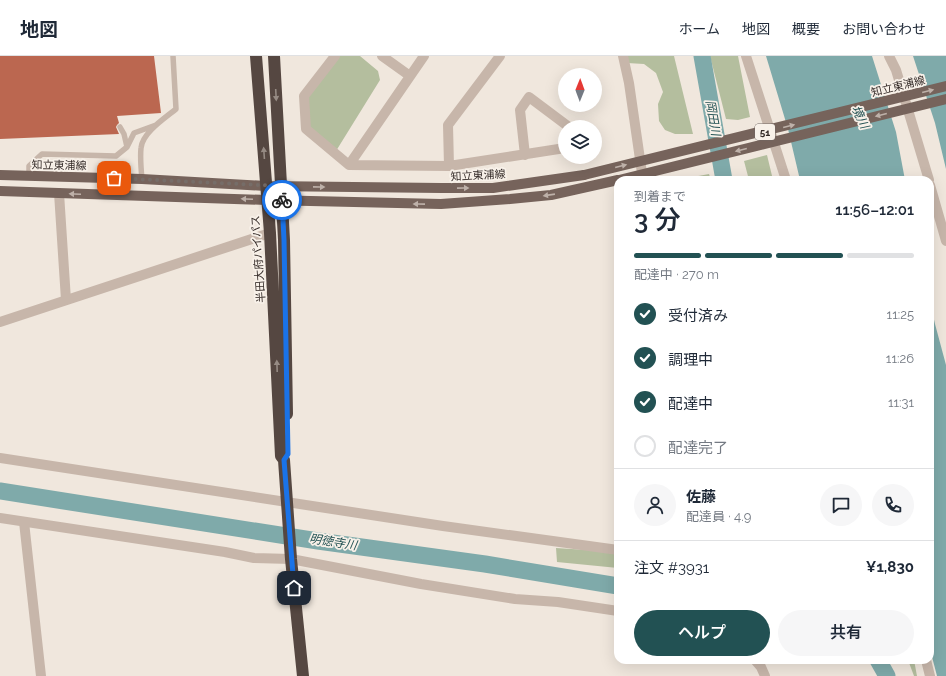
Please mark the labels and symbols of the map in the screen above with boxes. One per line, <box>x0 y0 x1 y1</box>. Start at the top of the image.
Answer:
north arrow <box>558 68 602 112</box>
street label: 知立東浦線 <box>870 74 926 99</box>
one-way arrow <box>923 88 935 94</box>
one-way arrow <box>273 89 280 101</box>
water label: 岡田川 <box>703 99 723 139</box>
water label: 境川 <box>848 103 872 133</box>
one-way arrow <box>875 113 887 119</box>
one-way arrow <box>783 123 795 129</box>
road number: 51 <box>755 124 775 140</box>
one-way arrow <box>260 147 267 159</box>
one-way arrow <box>735 147 747 153</box>
street label: 知立東浦線 <box>31 159 87 172</box>
pin <box>97 161 131 195</box>
one-way arrow <box>615 163 628 169</box>
street label: 知立東浦線 <box>450 168 506 183</box>
courier <box>262 180 302 220</box>
one-way arrow <box>313 184 326 190</box>
one-way arrow <box>457 185 470 191</box>
one-way arrow <box>68 191 81 197</box>
one-way arrow <box>543 192 555 198</box>
one-way arrow <box>241 196 253 203</box>
one-way arrow <box>413 200 425 207</box>
street label: 半田大府パイパス <box>249 215 268 303</box>
one-way arrow <box>274 359 280 372</box>
water label: 明徳寺川 <box>308 531 360 553</box>
pin <box>277 571 311 605</box>

